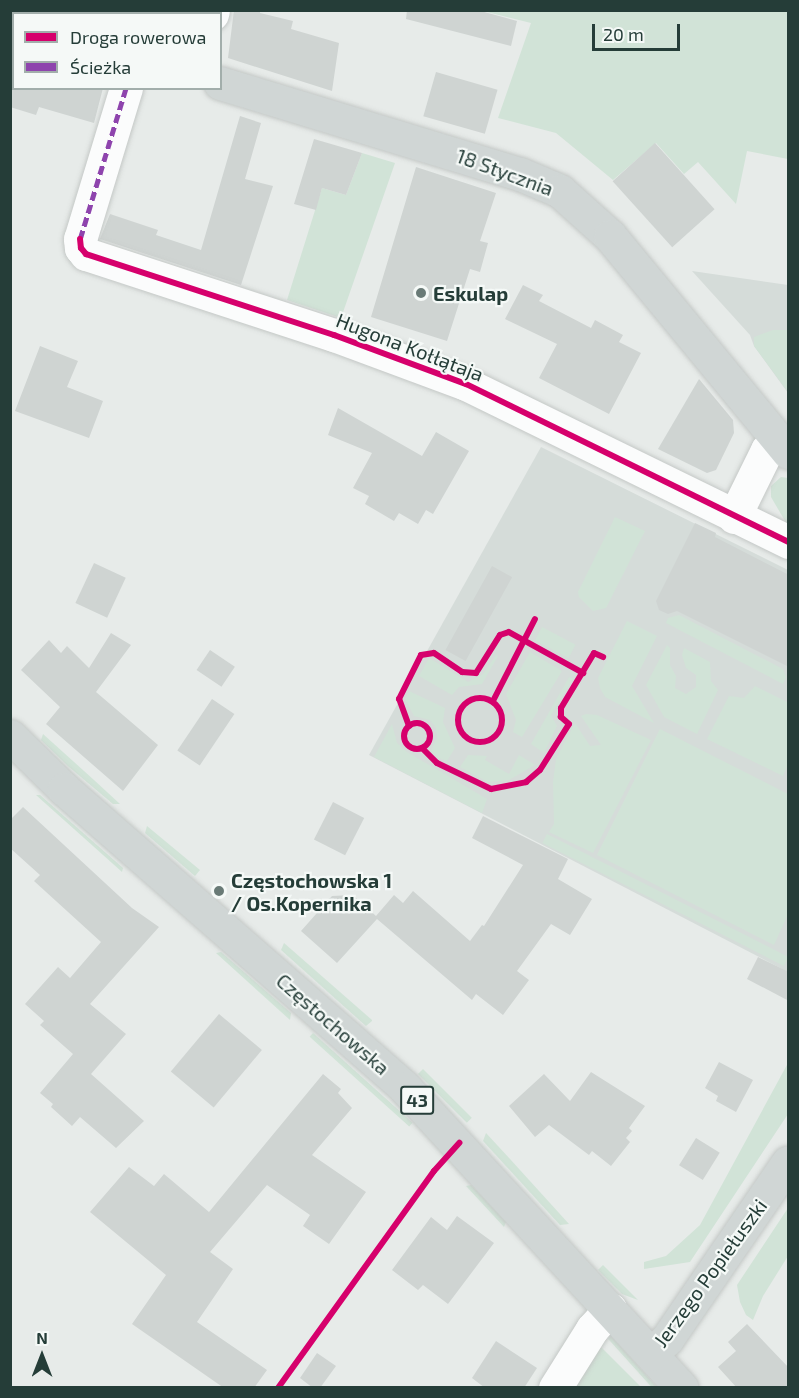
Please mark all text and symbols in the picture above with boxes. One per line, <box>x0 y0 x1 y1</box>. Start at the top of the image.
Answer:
legend <box>12 12 222 90</box>
scale bar <box>595 12 684 50</box>
text: 20 m <box>603 23 644 45</box>
text: Droga rowerowa <box>70 26 206 48</box>
text: Ścieżka <box>70 56 131 78</box>
street label: 18 Stycznia <box>453 143 557 201</box>
place label: Eskulap <box>433 281 508 305</box>
marker: Eskulap <box>414 286 428 300</box>
street label: Hugona Kołłątaja <box>333 308 487 386</box>
place label: Częstochowska 1 / Os.Kopernika <box>231 868 392 915</box>
marker: Częstochowska 1 / Os.Kopernika <box>212 884 226 898</box>
street label: Częstochowska <box>272 968 394 1080</box>
road number: 43 <box>399 1085 435 1115</box>
street label: Jerzego Popiełuszki <box>648 1194 772 1352</box>
north arrow <box>12 1326 72 1386</box>
text: N <box>36 1328 48 1347</box>

